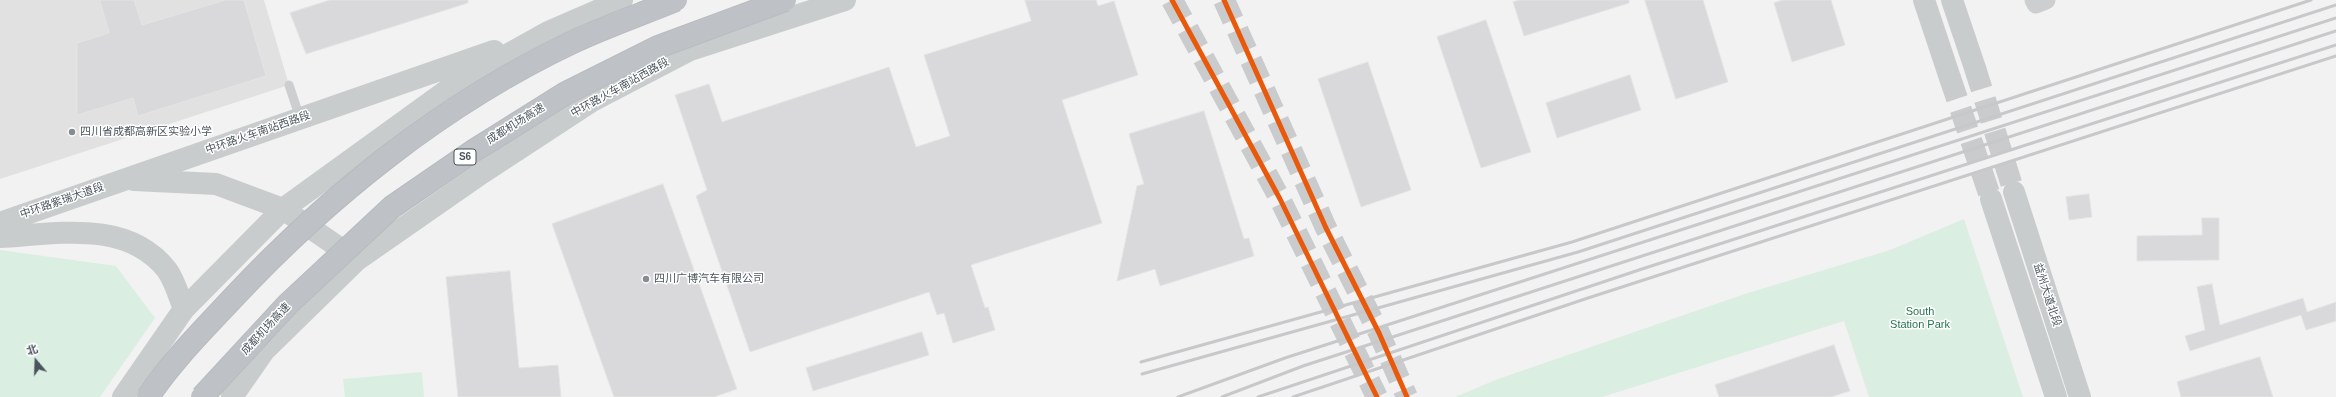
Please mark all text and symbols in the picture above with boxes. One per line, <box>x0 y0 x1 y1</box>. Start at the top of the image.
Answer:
street label: 中环路火车南站西路段 <box>569 56 671 120</box>
street label: 成都机场高速 <box>485 101 547 147</box>
street label: 中环路火车南站西路段 <box>204 109 312 157</box>
place label: 四川省成都高新区实验小学 <box>80 125 212 139</box>
marker: 四川省成都高新区实验小学 <box>67 127 77 137</box>
road number: S6 <box>454 149 476 165</box>
street label: 中环路紫瑞大道段 <box>18 180 106 222</box>
street label: 益州大道北段 <box>2031 262 2063 328</box>
place label: 四川广博汽车有限公司 <box>654 272 764 286</box>
marker: 四川广博汽车有限公司 <box>641 274 651 284</box>
street label: 成都机场高速 <box>239 300 293 358</box>
park label: South Station Park <box>1890 305 1950 331</box>
north arrow <box>16 341 56 381</box>
text: 北 <box>25 342 39 357</box>

